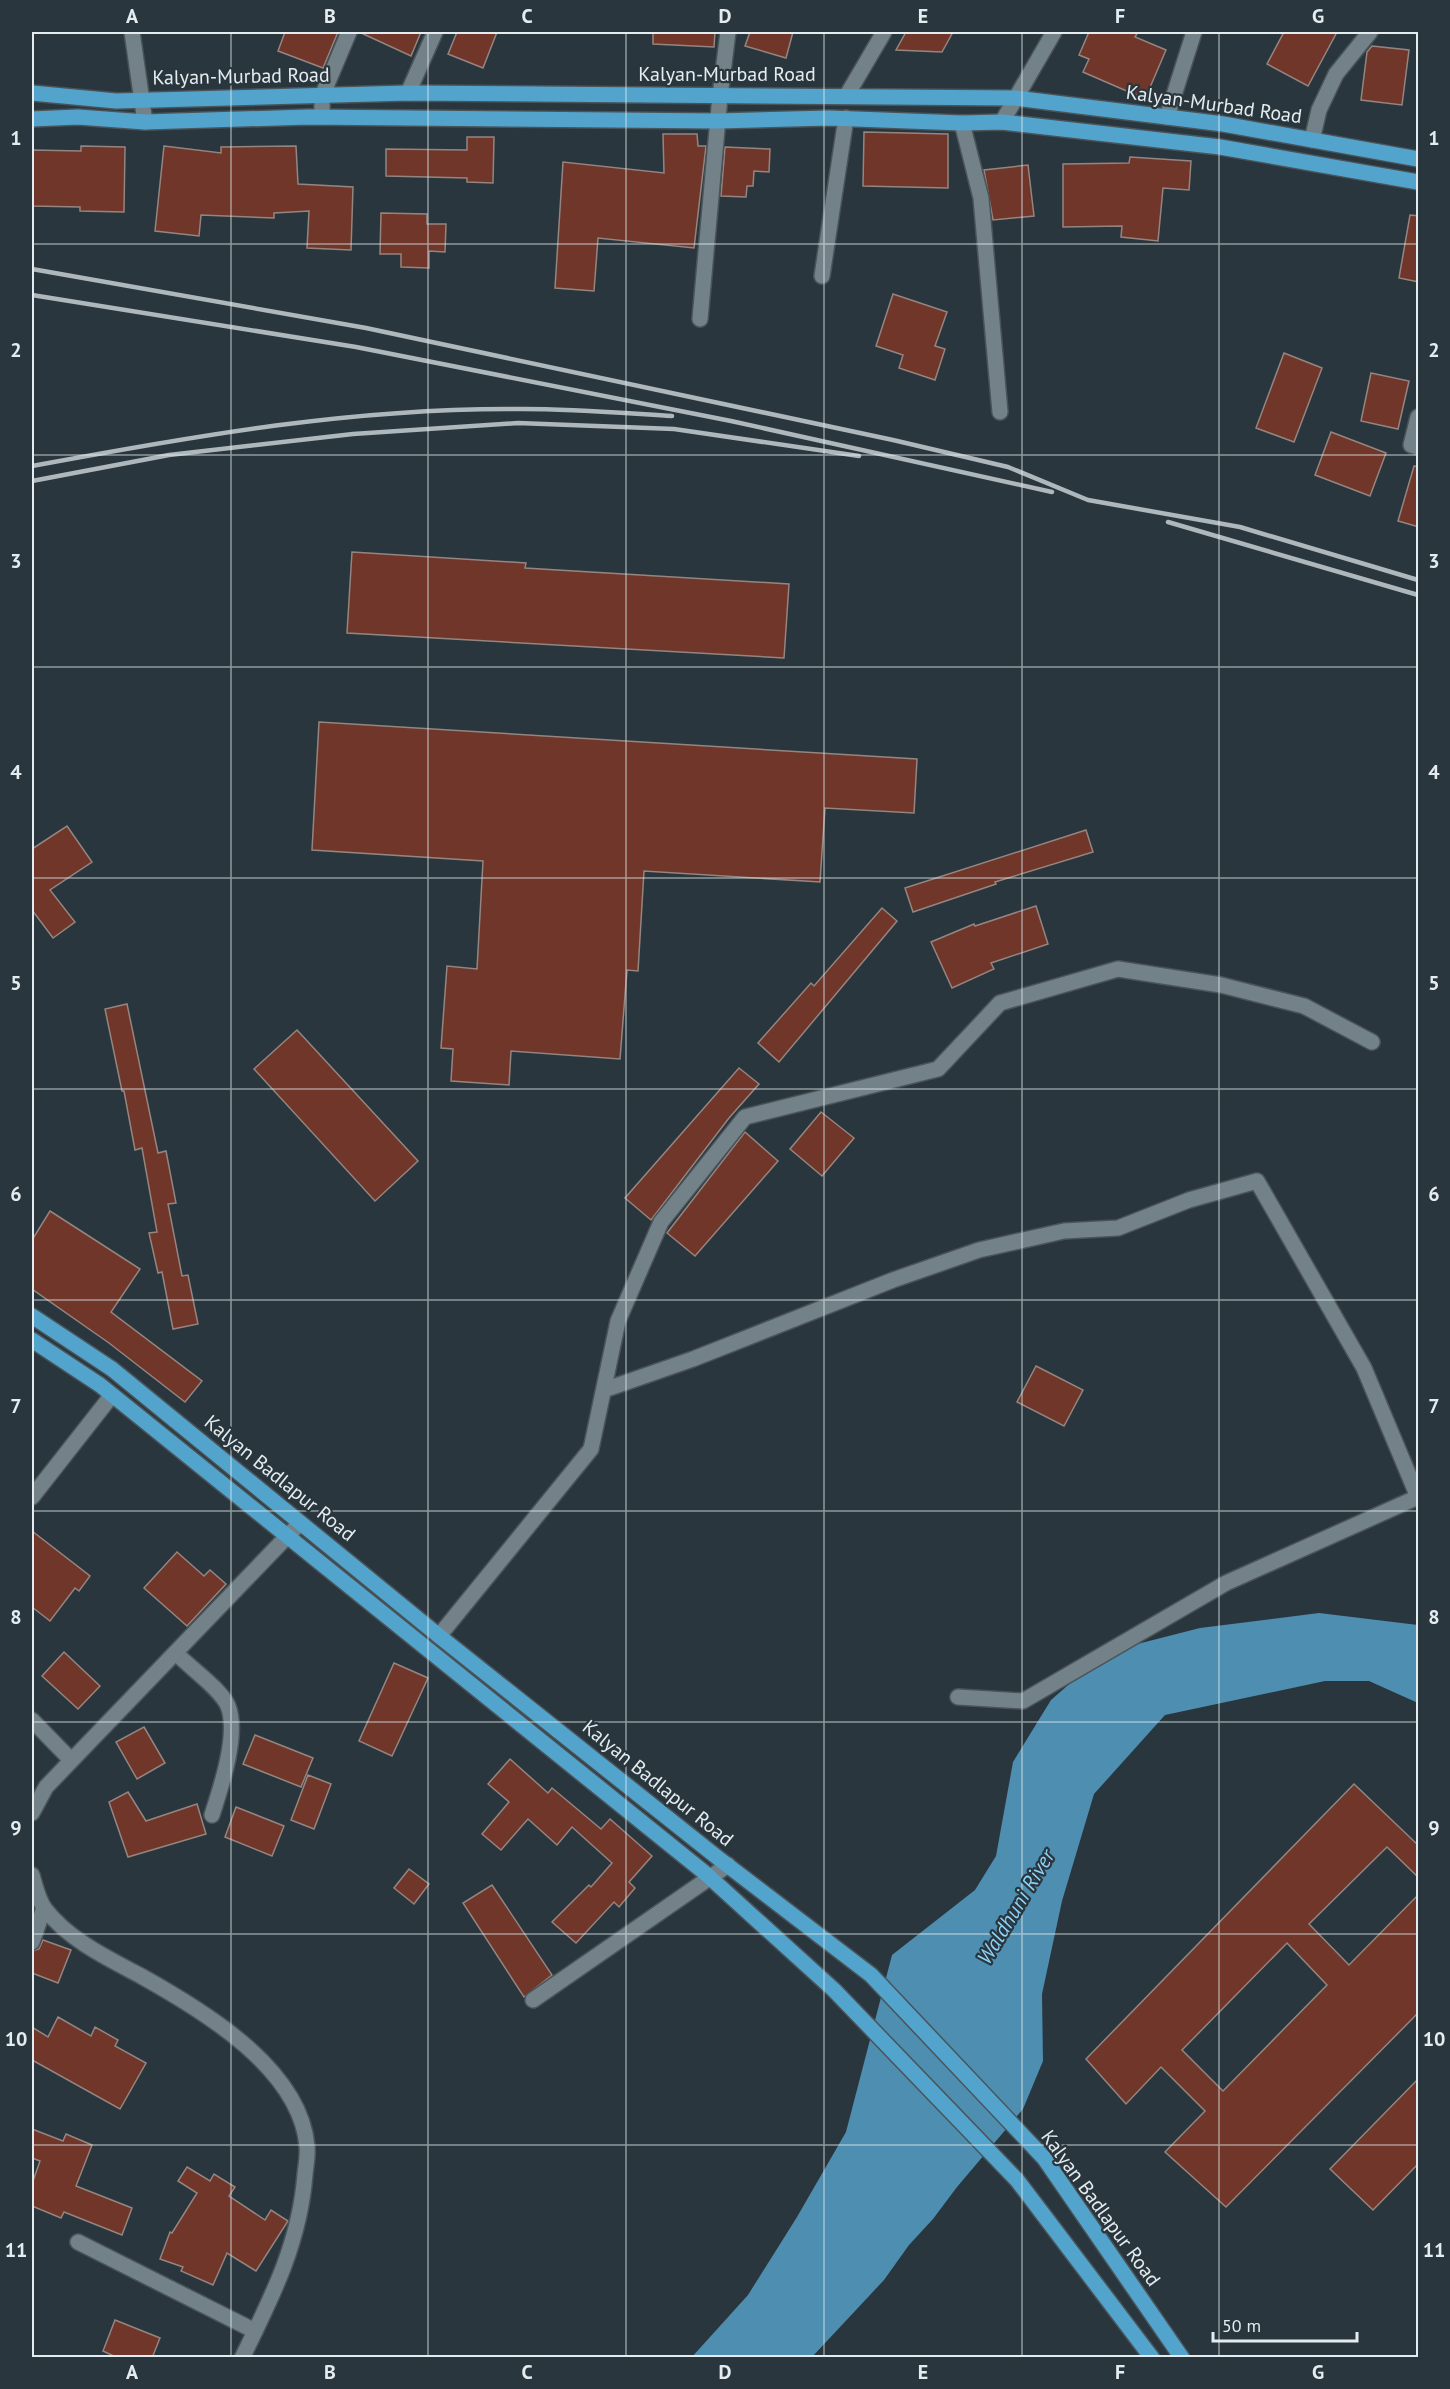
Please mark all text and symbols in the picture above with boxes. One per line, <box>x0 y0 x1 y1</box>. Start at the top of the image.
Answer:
text: A <box>126 3 139 29</box>
text: B <box>324 3 336 29</box>
text: C <box>521 3 533 29</box>
text: D <box>719 3 732 29</box>
text: E <box>918 3 928 29</box>
text: F <box>1115 3 1125 29</box>
text: G <box>1312 3 1324 29</box>
street label: Kalyan-Murbad Road <box>152 61 330 91</box>
street label: Kalyan-Murbad Road <box>638 61 816 87</box>
street label: Kalyan-Murbad Road <box>1124 79 1304 129</box>
text: 1 <box>10 125 22 151</box>
text: 1 <box>1428 125 1440 151</box>
text: 2 <box>10 337 22 363</box>
text: 2 <box>1428 337 1440 363</box>
text: 3 <box>10 548 22 574</box>
text: 3 <box>1428 548 1440 574</box>
text: 4 <box>10 759 22 785</box>
text: 4 <box>1428 759 1440 785</box>
text: 5 <box>10 970 22 996</box>
text: 5 <box>1428 970 1440 996</box>
text: 6 <box>10 1181 22 1207</box>
text: 6 <box>1428 1181 1440 1207</box>
text: 7 <box>10 1393 22 1419</box>
text: 7 <box>1428 1393 1440 1419</box>
street label: Kalyan Badlapur Road <box>199 1409 361 1547</box>
text: 8 <box>10 1604 22 1630</box>
text: 8 <box>1428 1604 1440 1630</box>
street label: Kalyan Badlapur Road <box>577 1714 739 1852</box>
text: 9 <box>10 1815 22 1841</box>
text: 9 <box>1428 1815 1440 1841</box>
water label: Waldhuni River <box>971 1843 1061 1969</box>
text: 10 <box>5 2026 27 2052</box>
text: 10 <box>1423 2026 1445 2052</box>
street label: Kalyan Badlapur Road <box>1035 2125 1167 2291</box>
text: 11 <box>5 2237 27 2263</box>
text: 11 <box>1423 2237 1445 2263</box>
scale bar <box>1213 2305 1357 2343</box>
text: 50 m <box>1222 2314 1261 2337</box>
text: A <box>126 2359 139 2385</box>
text: B <box>324 2359 336 2385</box>
text: C <box>521 2359 533 2385</box>
text: D <box>719 2359 732 2385</box>
text: E <box>918 2359 928 2385</box>
text: F <box>1115 2359 1125 2385</box>
text: G <box>1312 2359 1324 2385</box>

